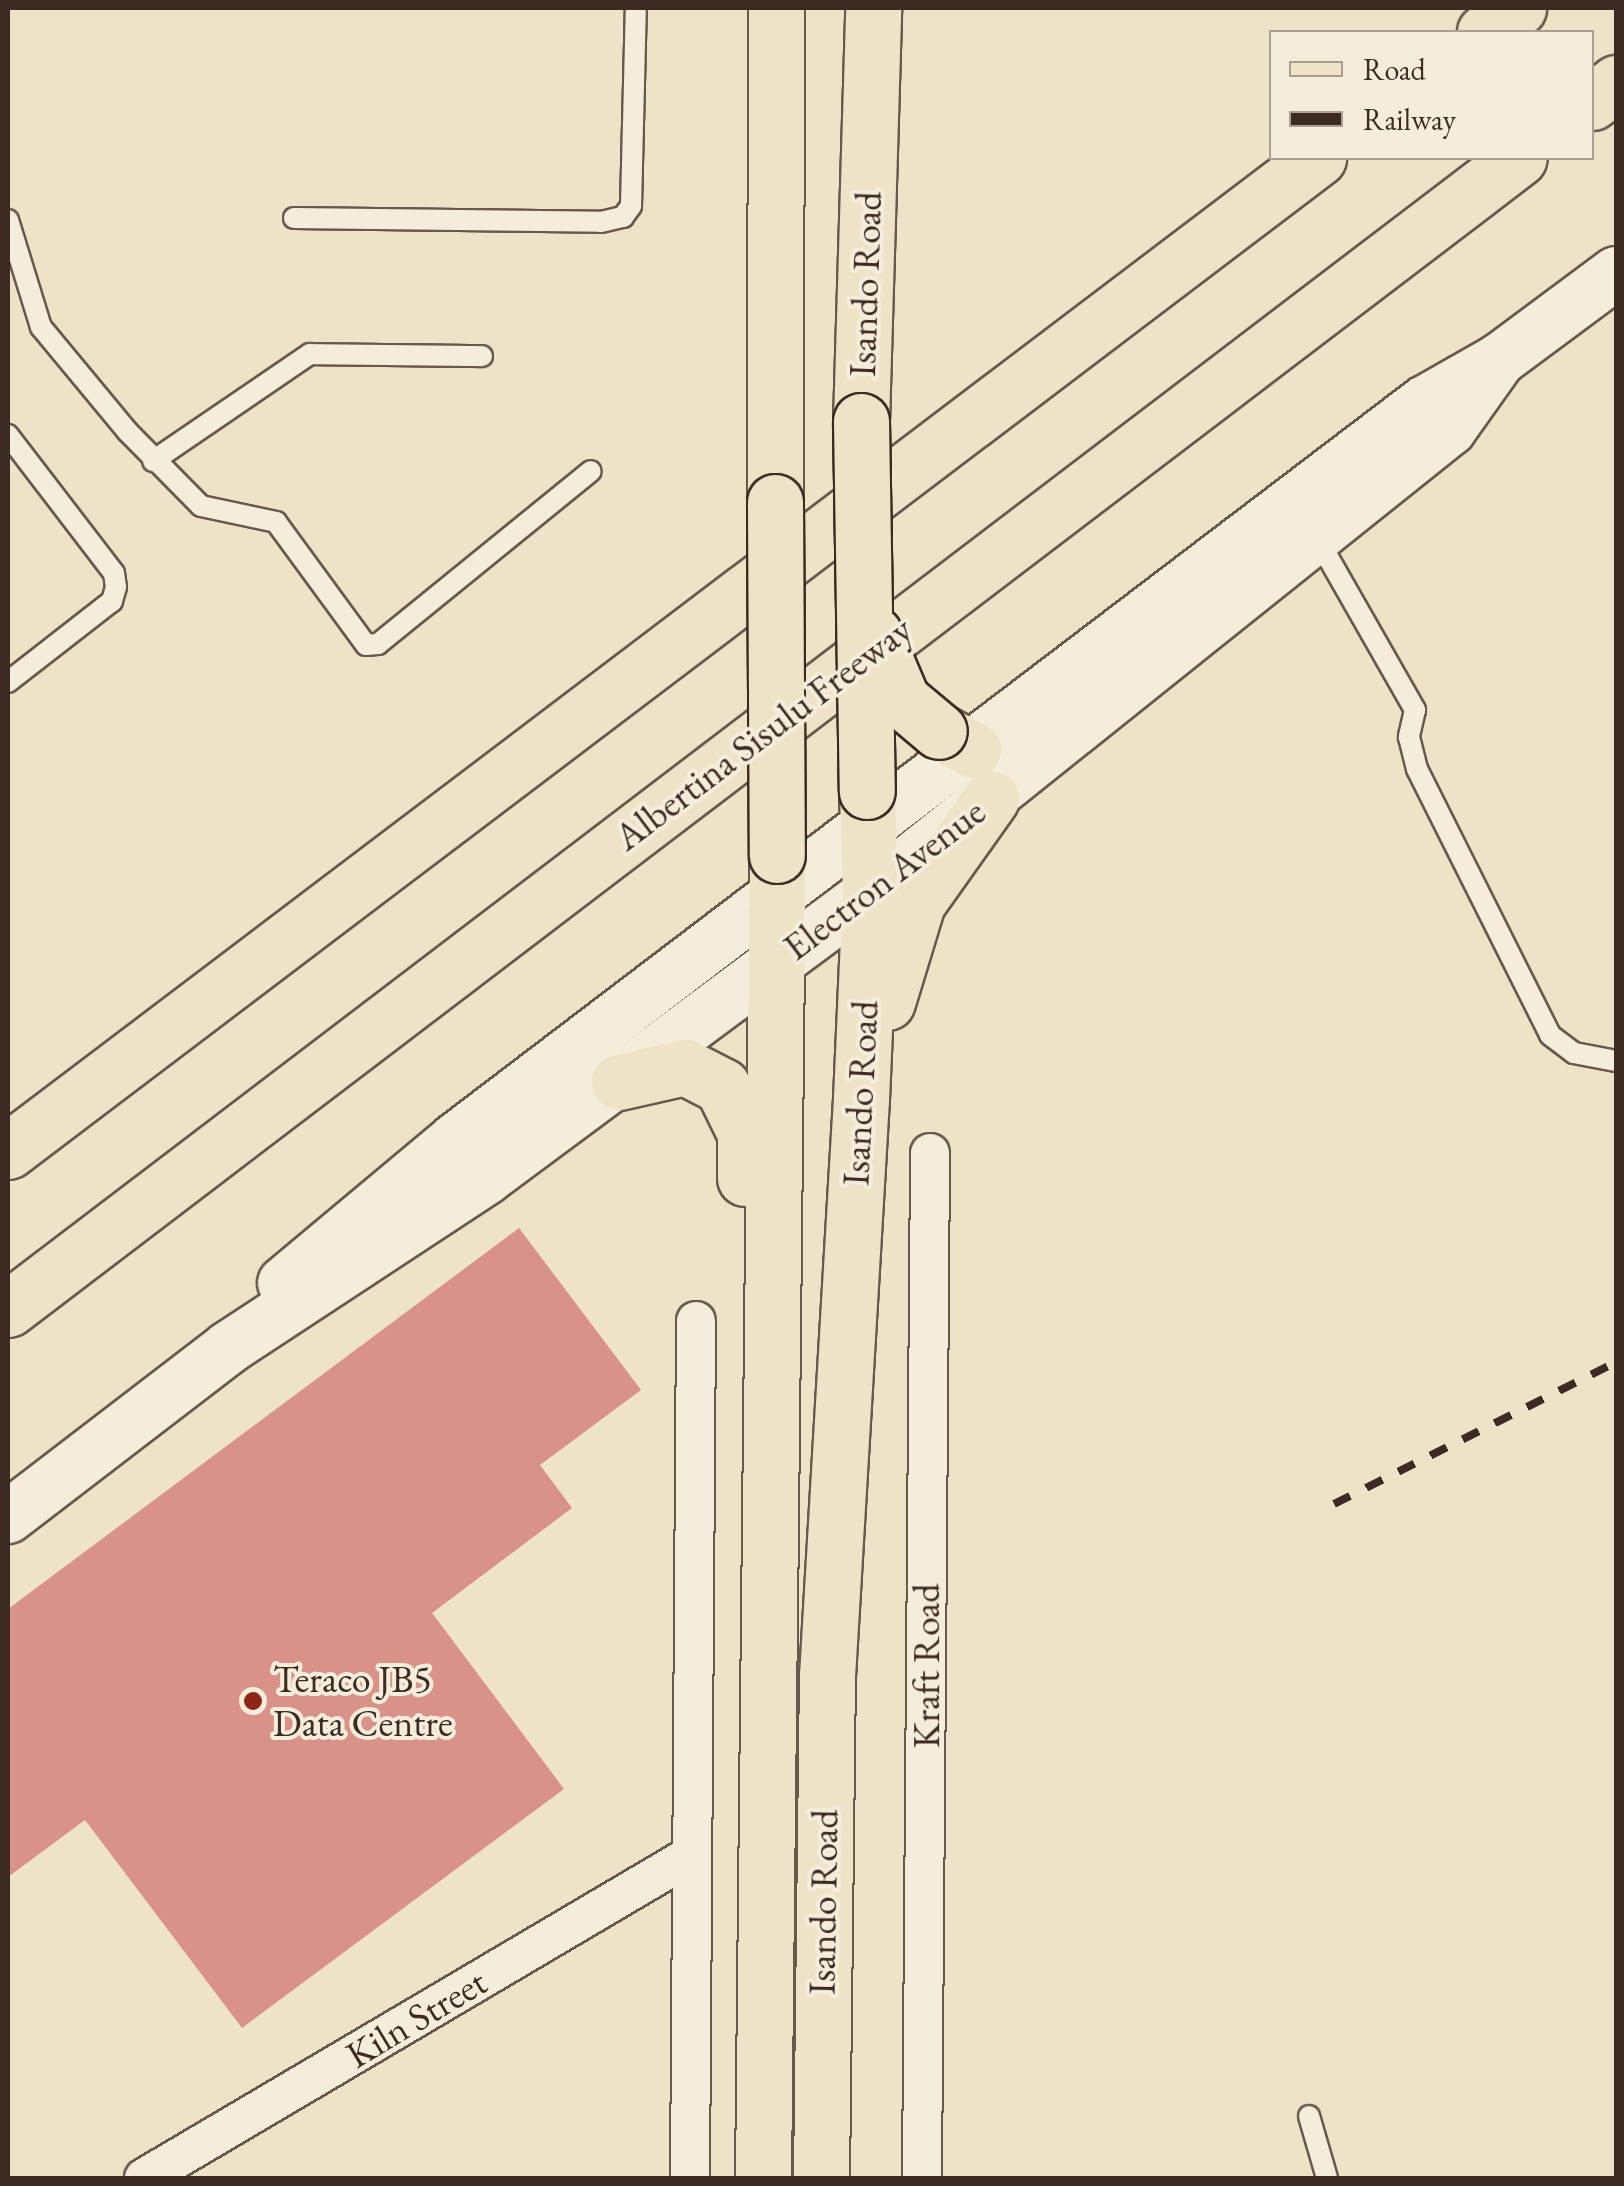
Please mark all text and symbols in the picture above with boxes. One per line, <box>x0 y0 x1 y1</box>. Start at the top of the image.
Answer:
legend <box>1269 30 1594 160</box>
text: Road <box>1363 50 1426 89</box>
text: Railway <box>1363 100 1456 139</box>
street label: Isando Road <box>839 190 891 378</box>
street label: Albertina Sisulu Freeway <box>605 606 921 860</box>
street label: Electron Avenue <box>774 788 994 970</box>
street label: Isando Road <box>832 999 888 1187</box>
street label: Kraft Road <box>903 1584 949 1748</box>
place label: Teraco JB5 Data Centre <box>273 1656 453 1746</box>
marker: Teraco JB5 Data Centre <box>242 1690 264 1712</box>
street label: Isando Road <box>799 1809 847 1995</box>
street label: Kiln Street <box>338 1958 494 2078</box>

